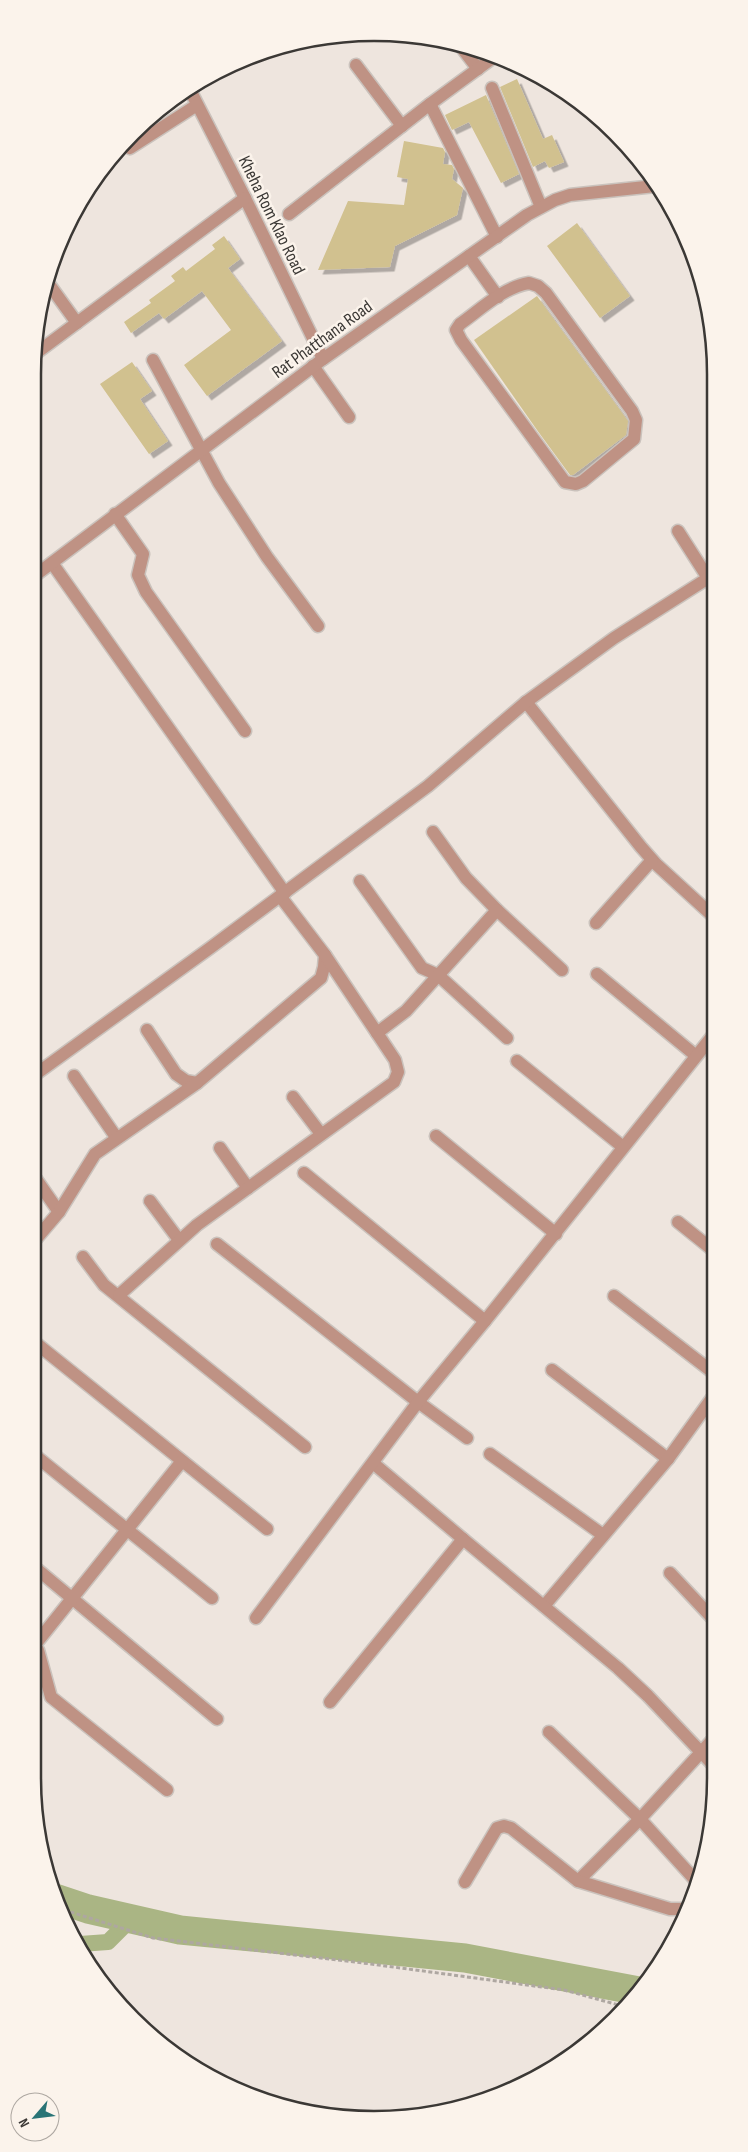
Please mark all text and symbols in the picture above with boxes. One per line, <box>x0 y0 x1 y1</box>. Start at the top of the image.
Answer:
street label: Kheha Rom Klao Road <box>234 152 309 278</box>
street label: Rat Phatthana Road <box>268 296 376 383</box>
north arrow <box>10 2092 60 2142</box>
text: N <box>15 2116 33 2130</box>

